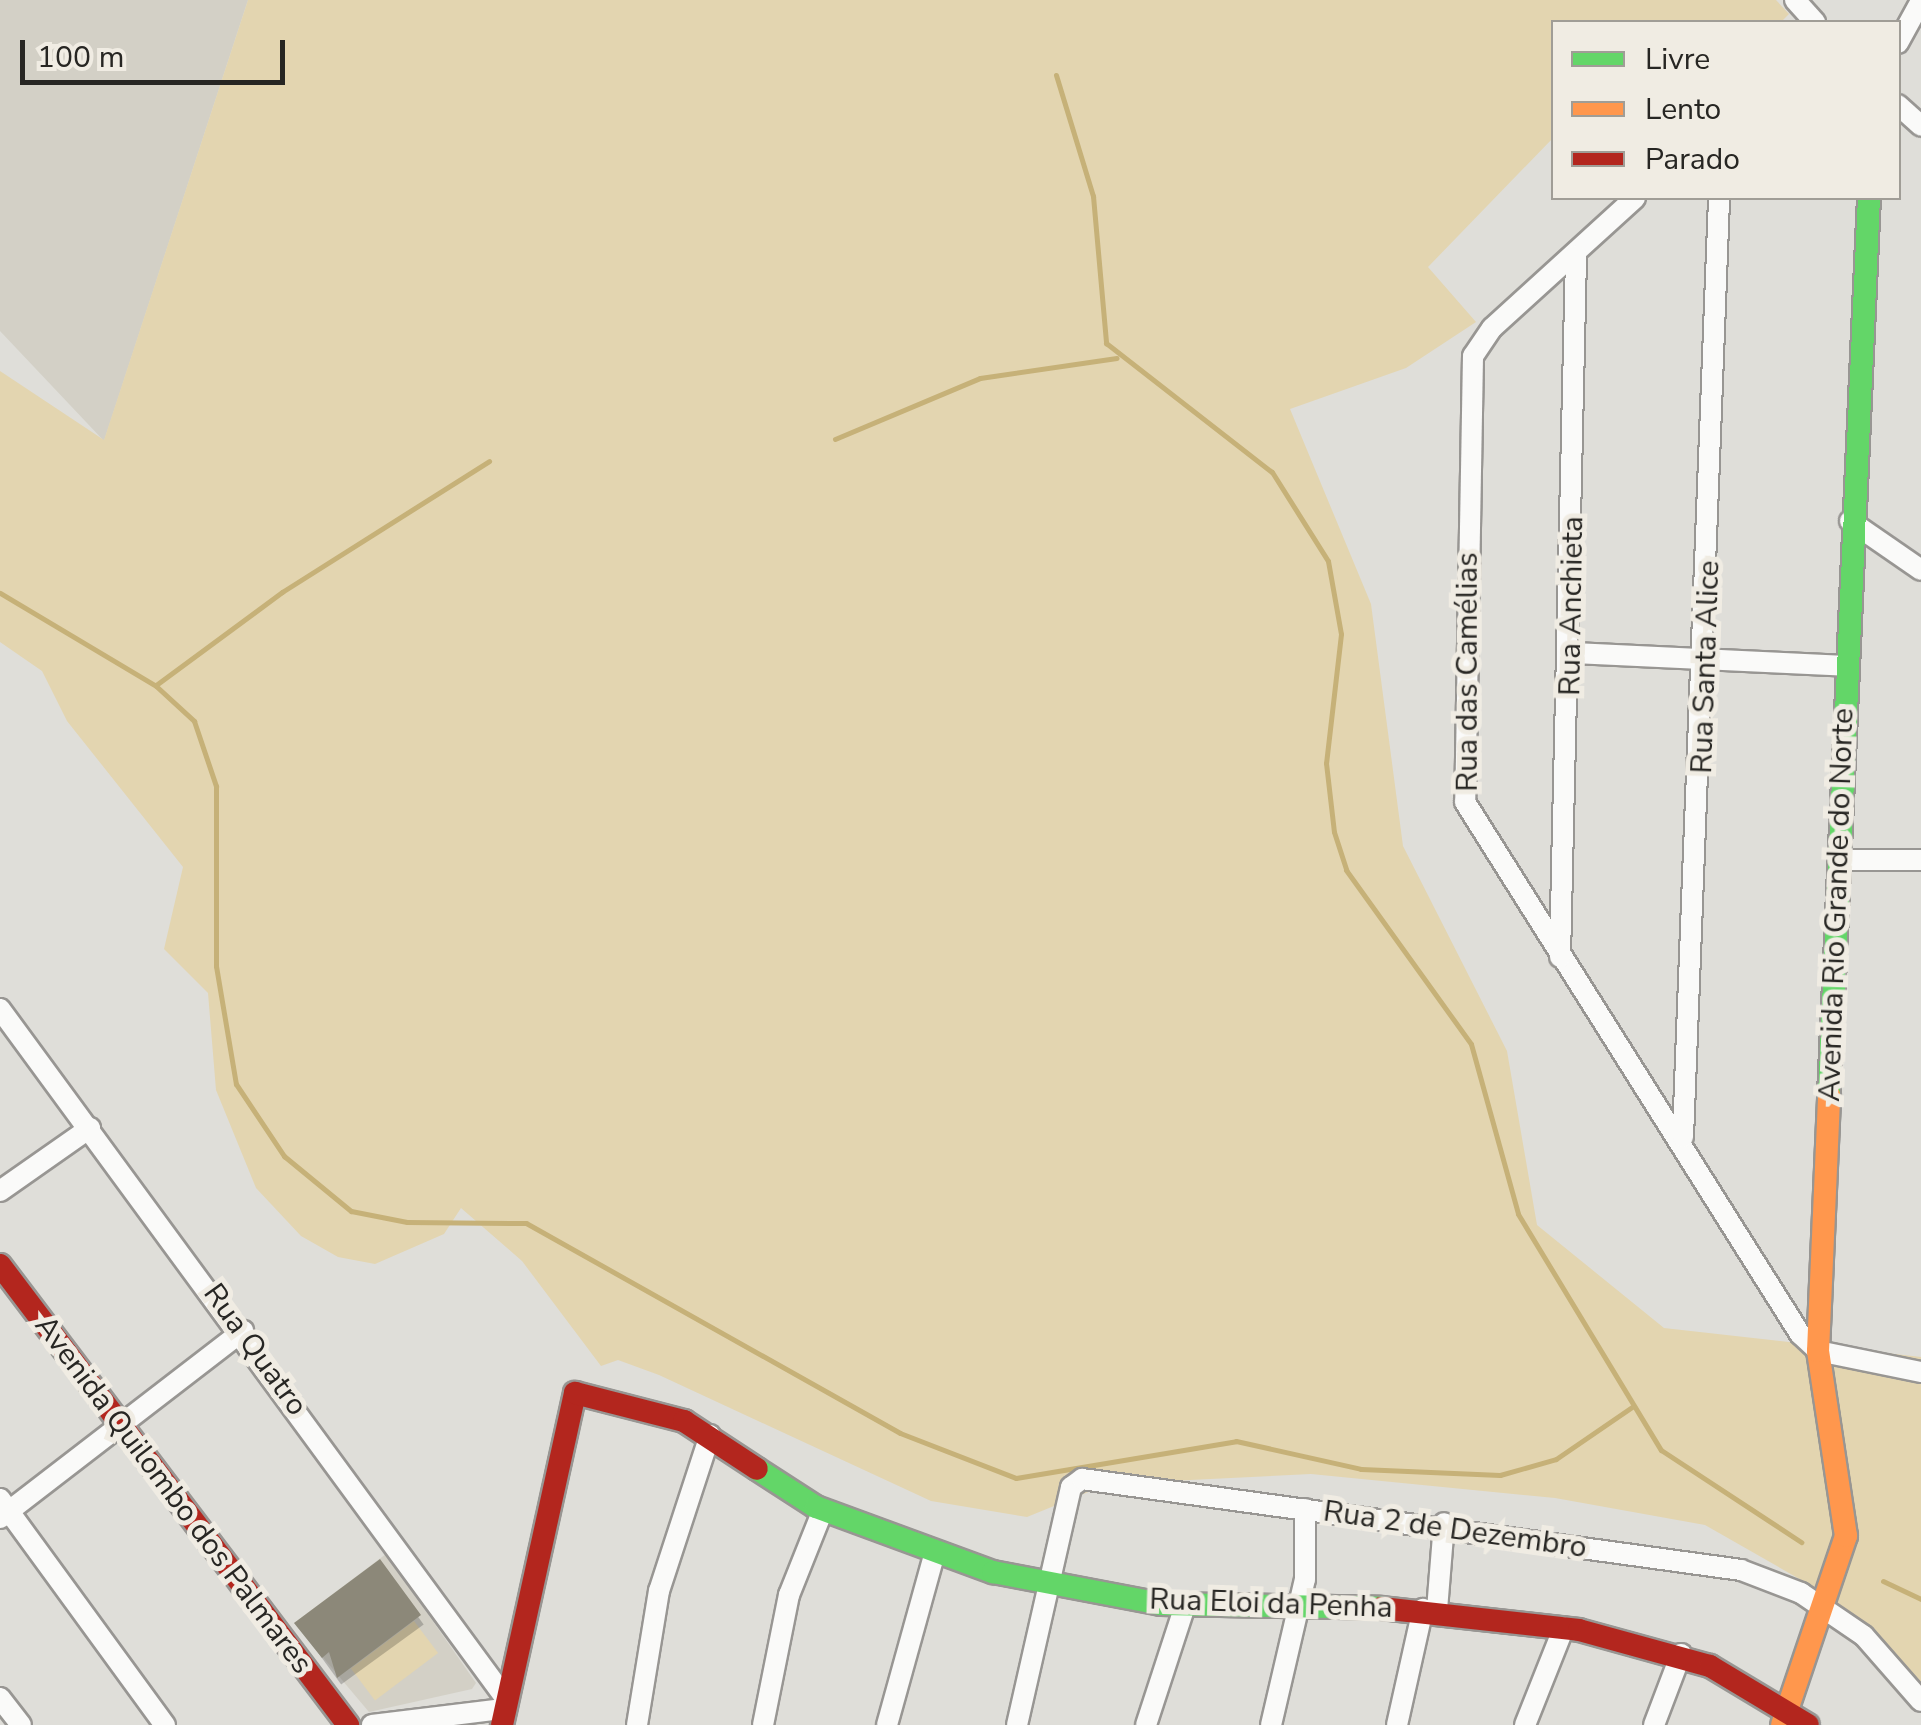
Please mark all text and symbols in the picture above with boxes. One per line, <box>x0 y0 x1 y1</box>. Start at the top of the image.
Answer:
scale bar <box>25 20 290 82</box>
legend <box>1551 20 1901 200</box>
text: 100 m <box>37 37 124 78</box>
text: Livre <box>1645 39 1710 80</box>
text: Lento <box>1645 89 1721 130</box>
text: Parado <box>1645 139 1740 180</box>
street label: Rua Anchieta <box>1552 516 1592 696</box>
street label: Rua das Camélias <box>1450 552 1486 792</box>
street label: Rua Santa Alice <box>1684 560 1728 774</box>
street label: Avenida Rio Grande do Norte <box>1812 708 1862 1102</box>
street label: Rua Quatro <box>195 1277 315 1423</box>
street label: Avenida Quilombo dos Palmares <box>27 1309 319 1681</box>
street label: Rua 2 de Dezembro <box>1321 1494 1589 1566</box>
street label: Rua Eloi da Penha <box>1149 1582 1393 1626</box>

